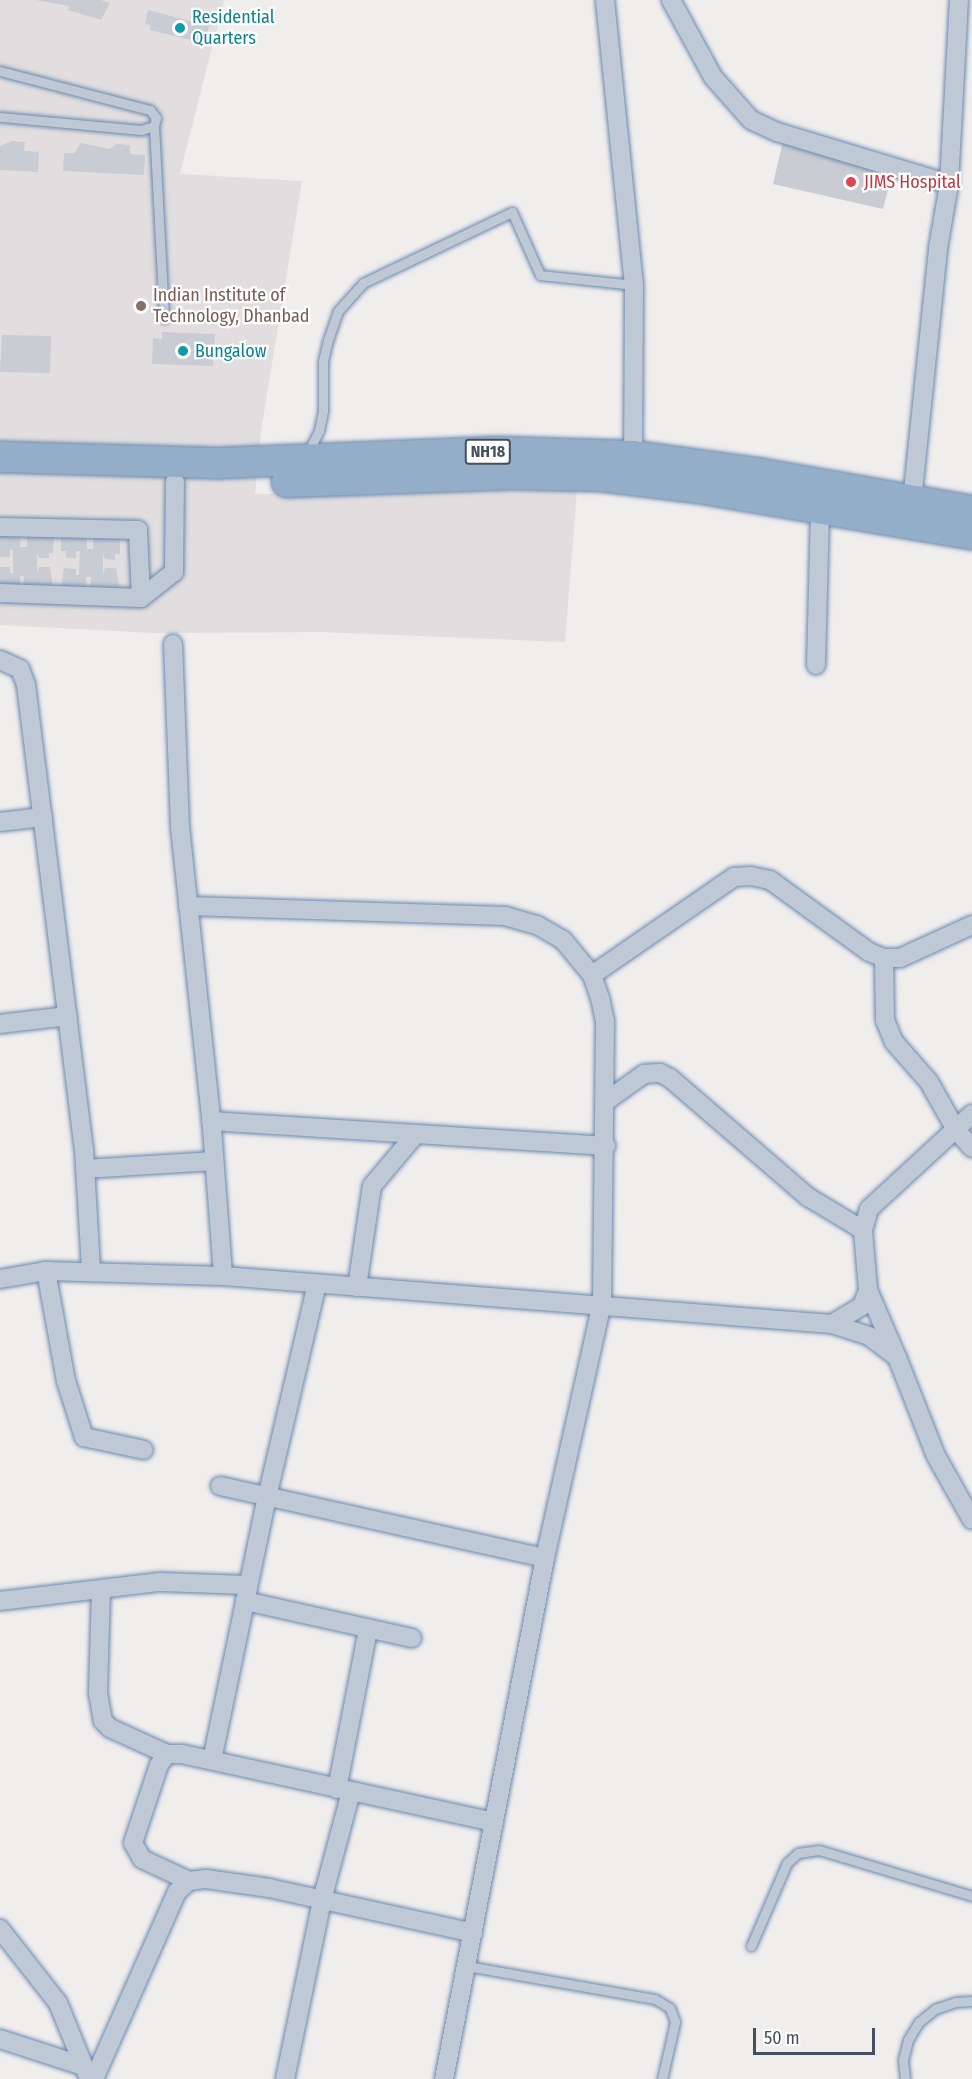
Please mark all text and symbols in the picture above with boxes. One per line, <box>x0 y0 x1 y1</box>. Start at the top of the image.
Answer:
place label: Residential Quarters <box>192 7 274 50</box>
marker: Residential Quarters <box>173 21 187 35</box>
place label: JIMS Hospital <box>864 171 961 193</box>
marker: JIMS Hospital <box>842 173 860 191</box>
place label: Indian Institute of Technology, Dhanbad <box>153 285 309 328</box>
marker: Indian Institute of Technology, Dhanbad <box>134 299 148 313</box>
place label: Bungalow <box>195 340 266 362</box>
marker: Bungalow <box>176 344 190 358</box>
road number: NH18 <box>464 439 512 465</box>
scale bar <box>756 2016 878 2054</box>
text: 50 m <box>764 2027 800 2049</box>

